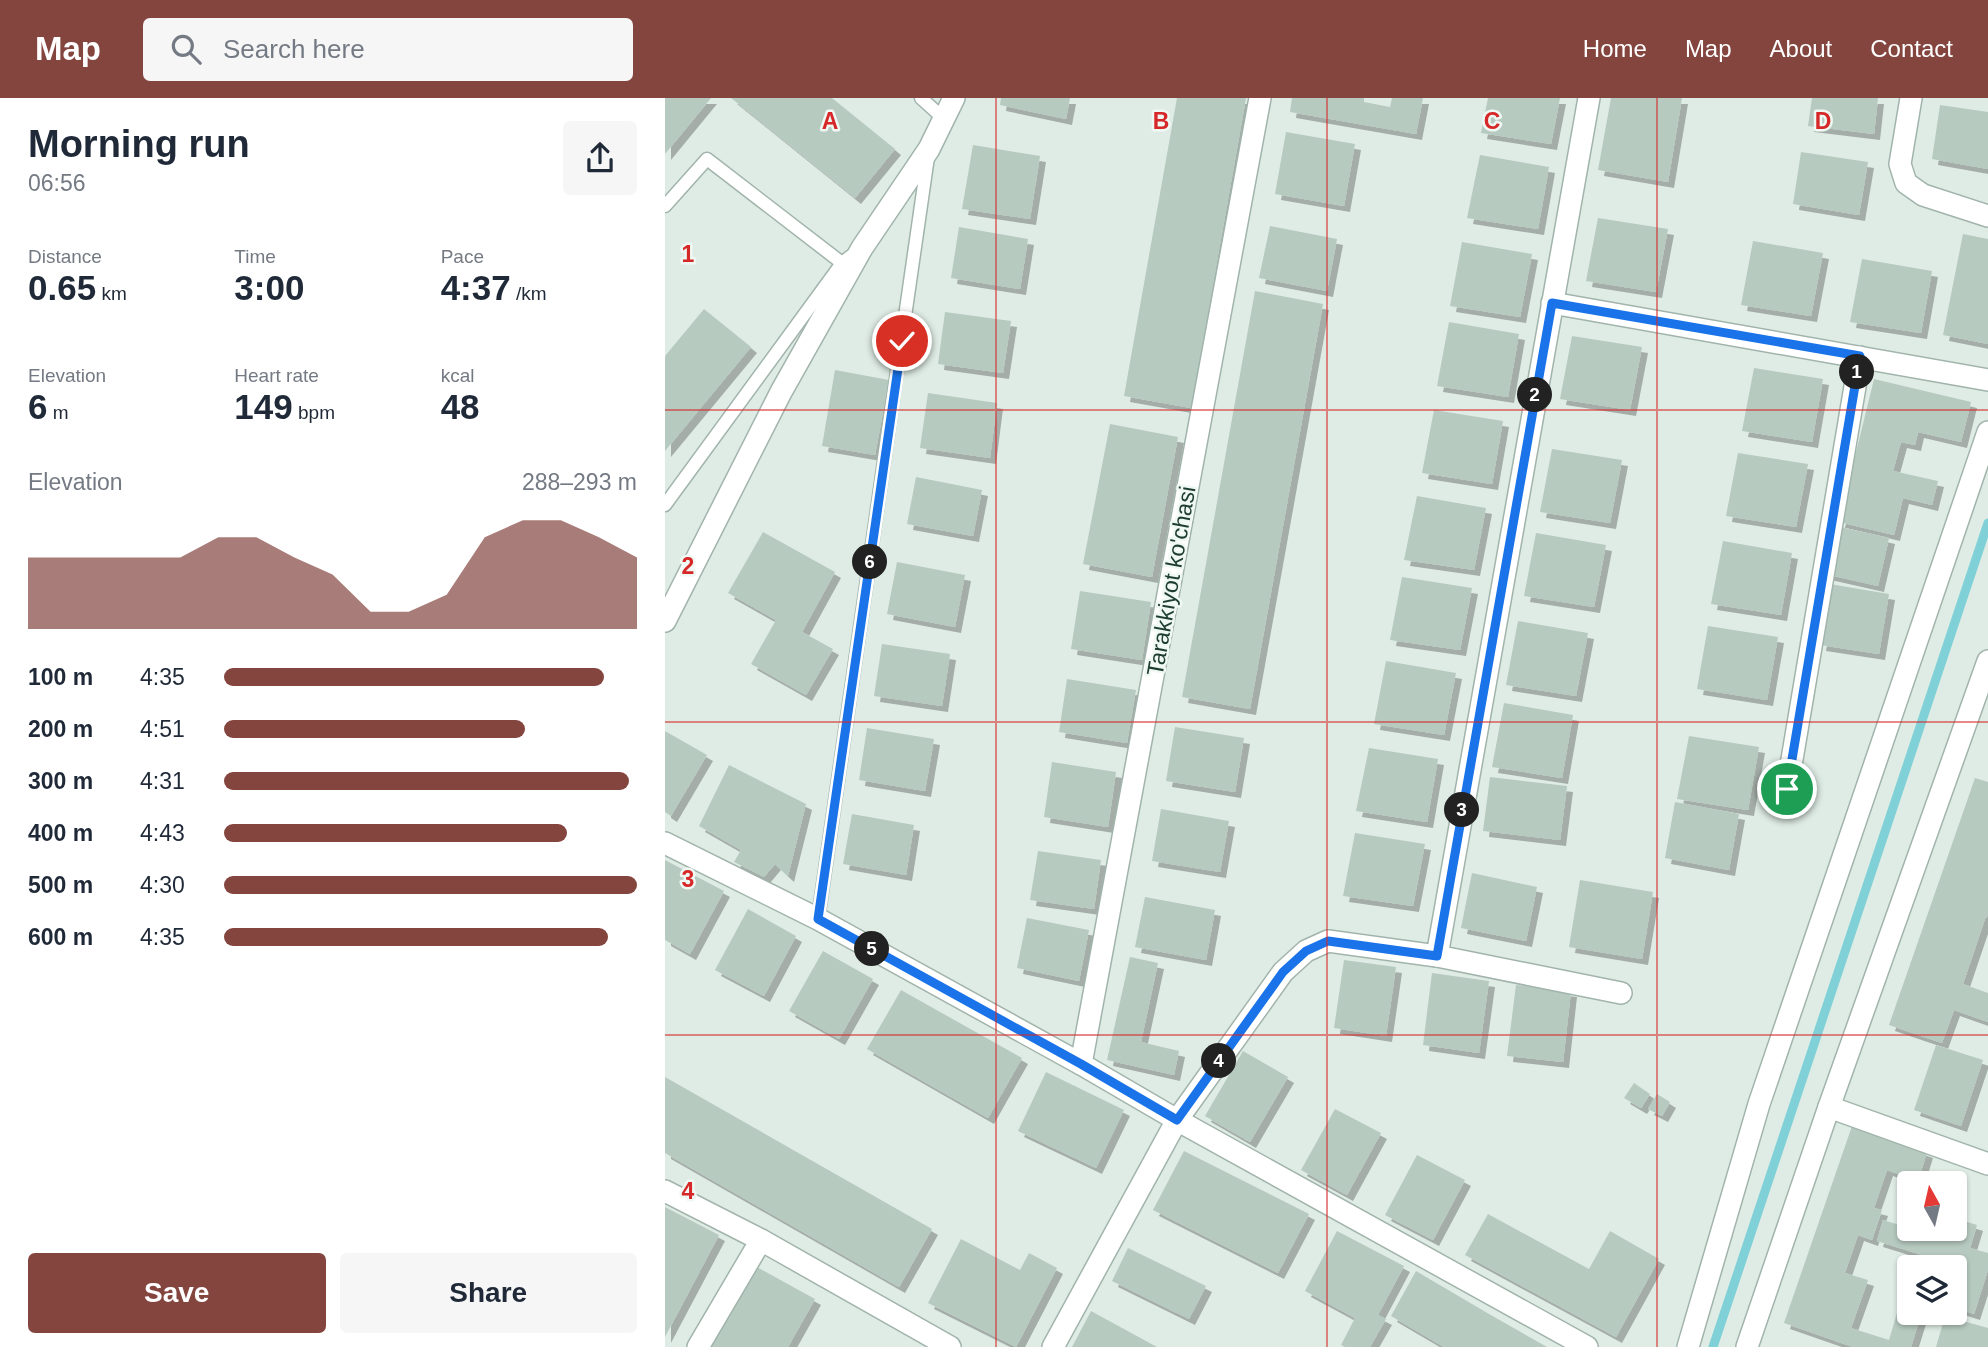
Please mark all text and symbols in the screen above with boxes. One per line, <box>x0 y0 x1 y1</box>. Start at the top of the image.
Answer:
search box <box>143 18 633 81</box>
text: Map <box>35 30 101 67</box>
icon: search <box>167 30 205 68</box>
text: Search here <box>223 34 365 64</box>
text: Home <box>1583 35 1647 62</box>
text: Map <box>1685 35 1732 62</box>
text: About <box>1770 35 1832 62</box>
text: Contact <box>1870 35 1953 62</box>
text: A <box>822 108 838 134</box>
text: B <box>1153 108 1169 134</box>
text: C <box>1484 108 1500 134</box>
text: D <box>1815 108 1831 134</box>
button: share <box>563 121 637 195</box>
text: Morning run <box>28 123 250 165</box>
text: 06:56 <box>28 170 86 196</box>
text: 1 <box>682 241 695 267</box>
text: Distance <box>28 246 102 267</box>
text: Time <box>234 246 276 267</box>
text: Pace <box>441 246 484 267</box>
text: 0.65 <box>28 268 96 307</box>
text: 3:00 <box>234 268 304 307</box>
text: 4:37 <box>441 268 511 307</box>
text: km <box>96 283 127 304</box>
text: /km <box>511 283 547 304</box>
pin <box>872 311 932 371</box>
icon: check <box>883 322 921 360</box>
pin: 1 <box>1839 354 1875 390</box>
text: 1 <box>1851 361 1862 382</box>
text: Elevation <box>28 365 106 386</box>
text: Heart rate <box>234 365 319 386</box>
text: kcal <box>441 365 474 386</box>
pin: 2 <box>1517 378 1553 412</box>
text: 2 <box>1529 384 1540 405</box>
text: 6 <box>28 387 47 426</box>
text: 149 <box>234 387 293 426</box>
text: 48 <box>441 387 480 426</box>
text: m <box>47 402 69 423</box>
text: bpm <box>293 402 335 423</box>
text: Elevation <box>28 469 123 495</box>
text: 288–293 m <box>522 469 637 495</box>
street label: Tarakkiyot ko'chasi <box>1142 484 1200 678</box>
pin: 6 <box>853 545 887 580</box>
text: 6 <box>864 551 875 572</box>
text: 2 <box>682 553 694 579</box>
text: 100 m <box>28 664 93 690</box>
text: 4:35 <box>140 664 185 690</box>
text: 200 m <box>28 716 93 742</box>
text: 4:51 <box>140 716 185 742</box>
pin <box>1757 759 1817 819</box>
text: 300 m <box>28 768 93 794</box>
text: 4:31 <box>140 768 185 794</box>
icon: arrive <box>1768 770 1806 808</box>
pin: 3 <box>1445 792 1479 828</box>
text: 3 <box>1456 799 1467 820</box>
text: 400 m <box>28 820 93 846</box>
text: 4:43 <box>140 820 185 846</box>
text: 3 <box>682 866 694 892</box>
text: 500 m <box>28 872 93 898</box>
text: 4:30 <box>140 872 185 898</box>
text: 600 m <box>28 924 93 950</box>
text: 4:35 <box>140 924 185 950</box>
pin: 5 <box>855 932 889 966</box>
text: 5 <box>866 938 877 959</box>
pin: 4 <box>1201 1044 1237 1079</box>
text: 4 <box>1213 1050 1224 1071</box>
north arrow <box>1897 1171 1967 1241</box>
map controls <box>1897 1171 1967 1325</box>
text: 4 <box>682 1178 695 1204</box>
button: Save <box>28 1253 326 1333</box>
button: Share <box>340 1253 637 1333</box>
button: layers <box>1897 1255 1967 1325</box>

